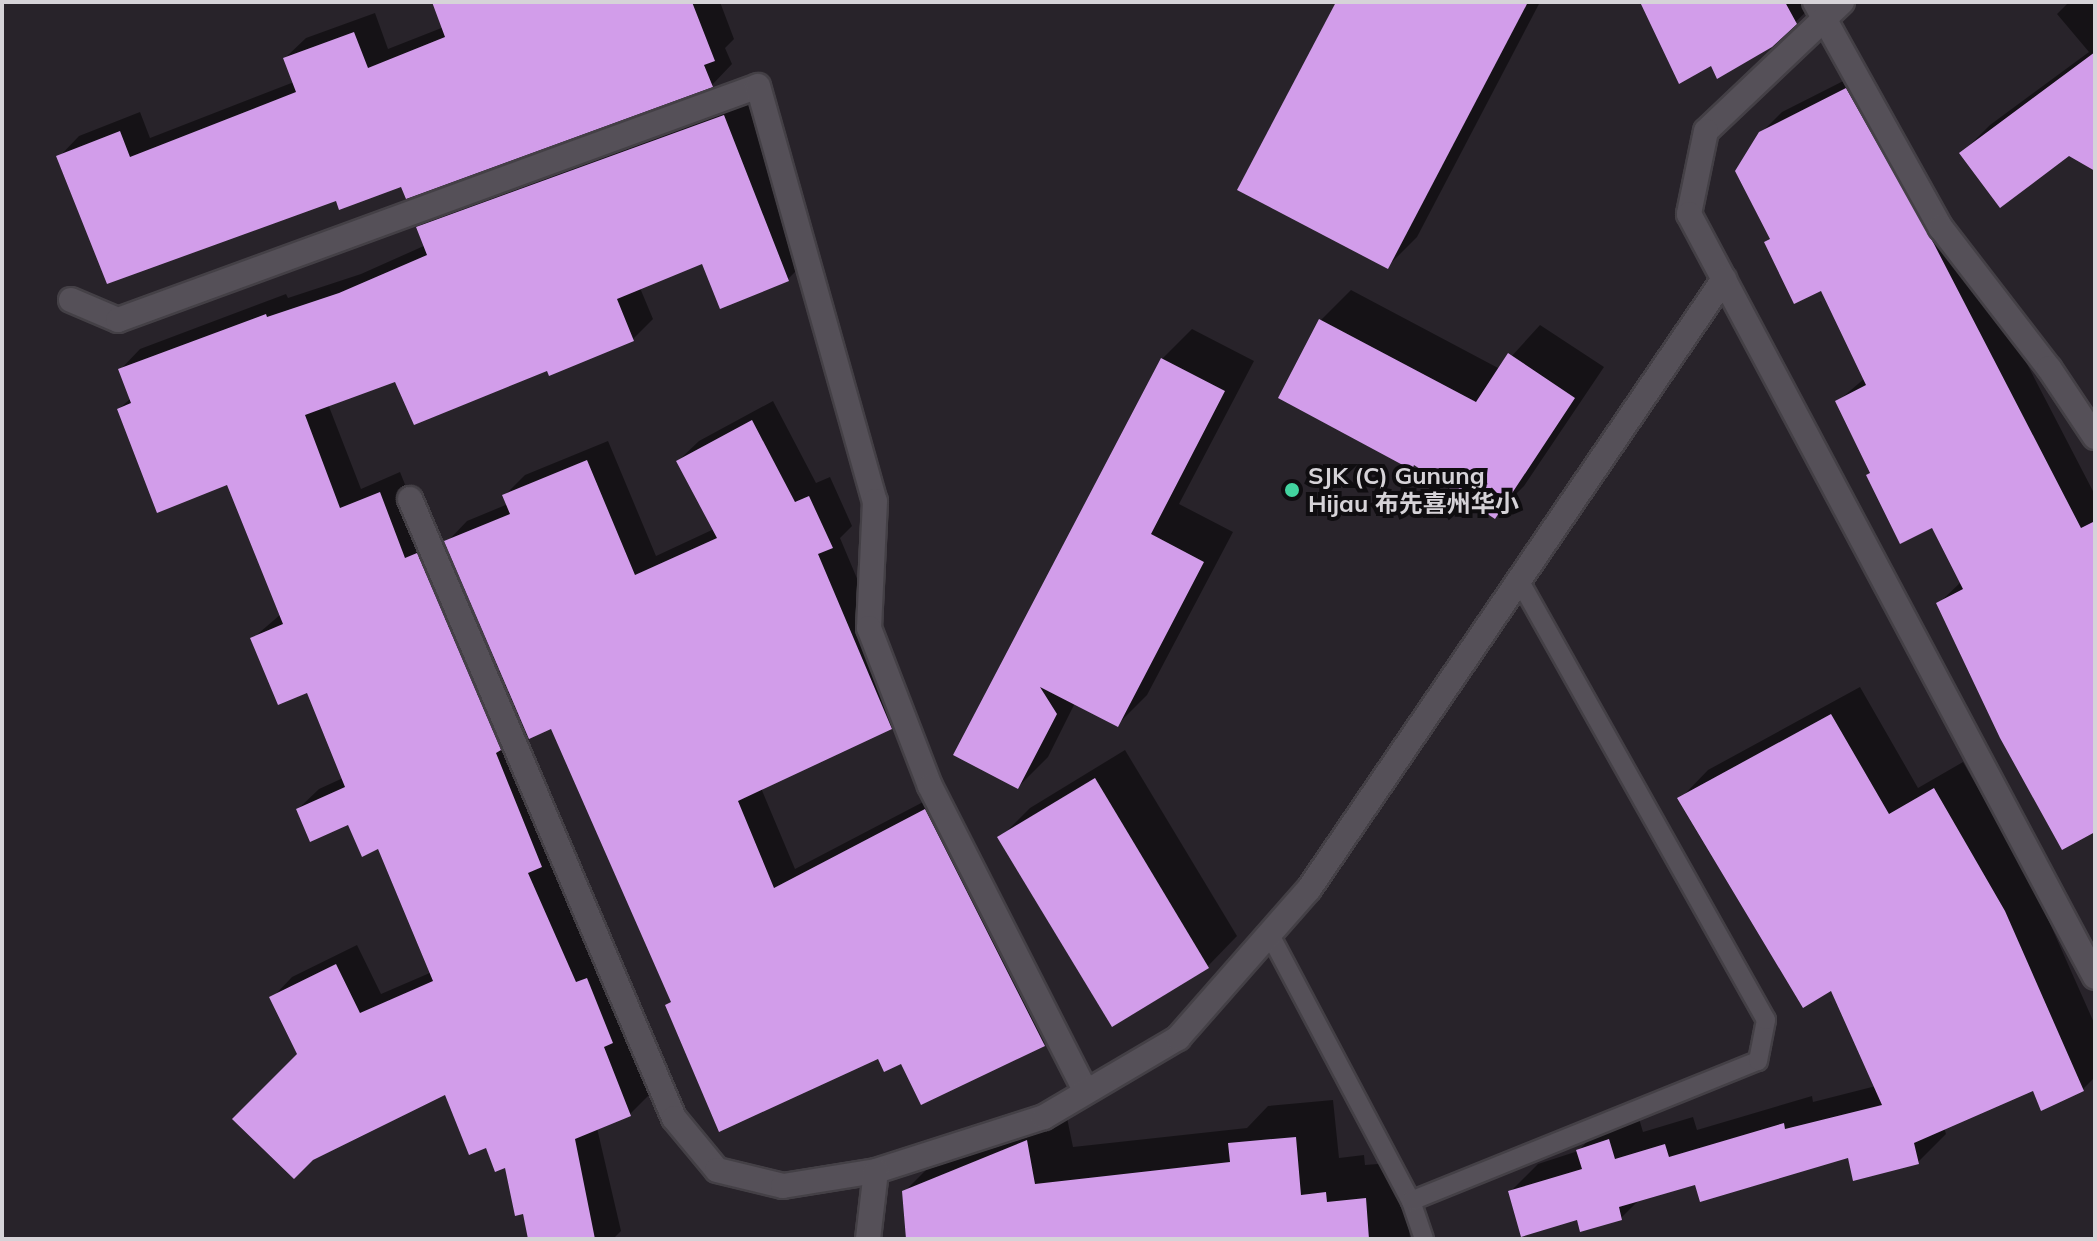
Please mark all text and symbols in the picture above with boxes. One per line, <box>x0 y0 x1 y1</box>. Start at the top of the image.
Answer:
place label: SJK (C) Gunung Hijau 布先喜州华小 <box>1308 462 1519 518</box>
marker: SJK (C) Gunung Hijau 布先喜州华小 <box>1283 481 1301 499</box>

